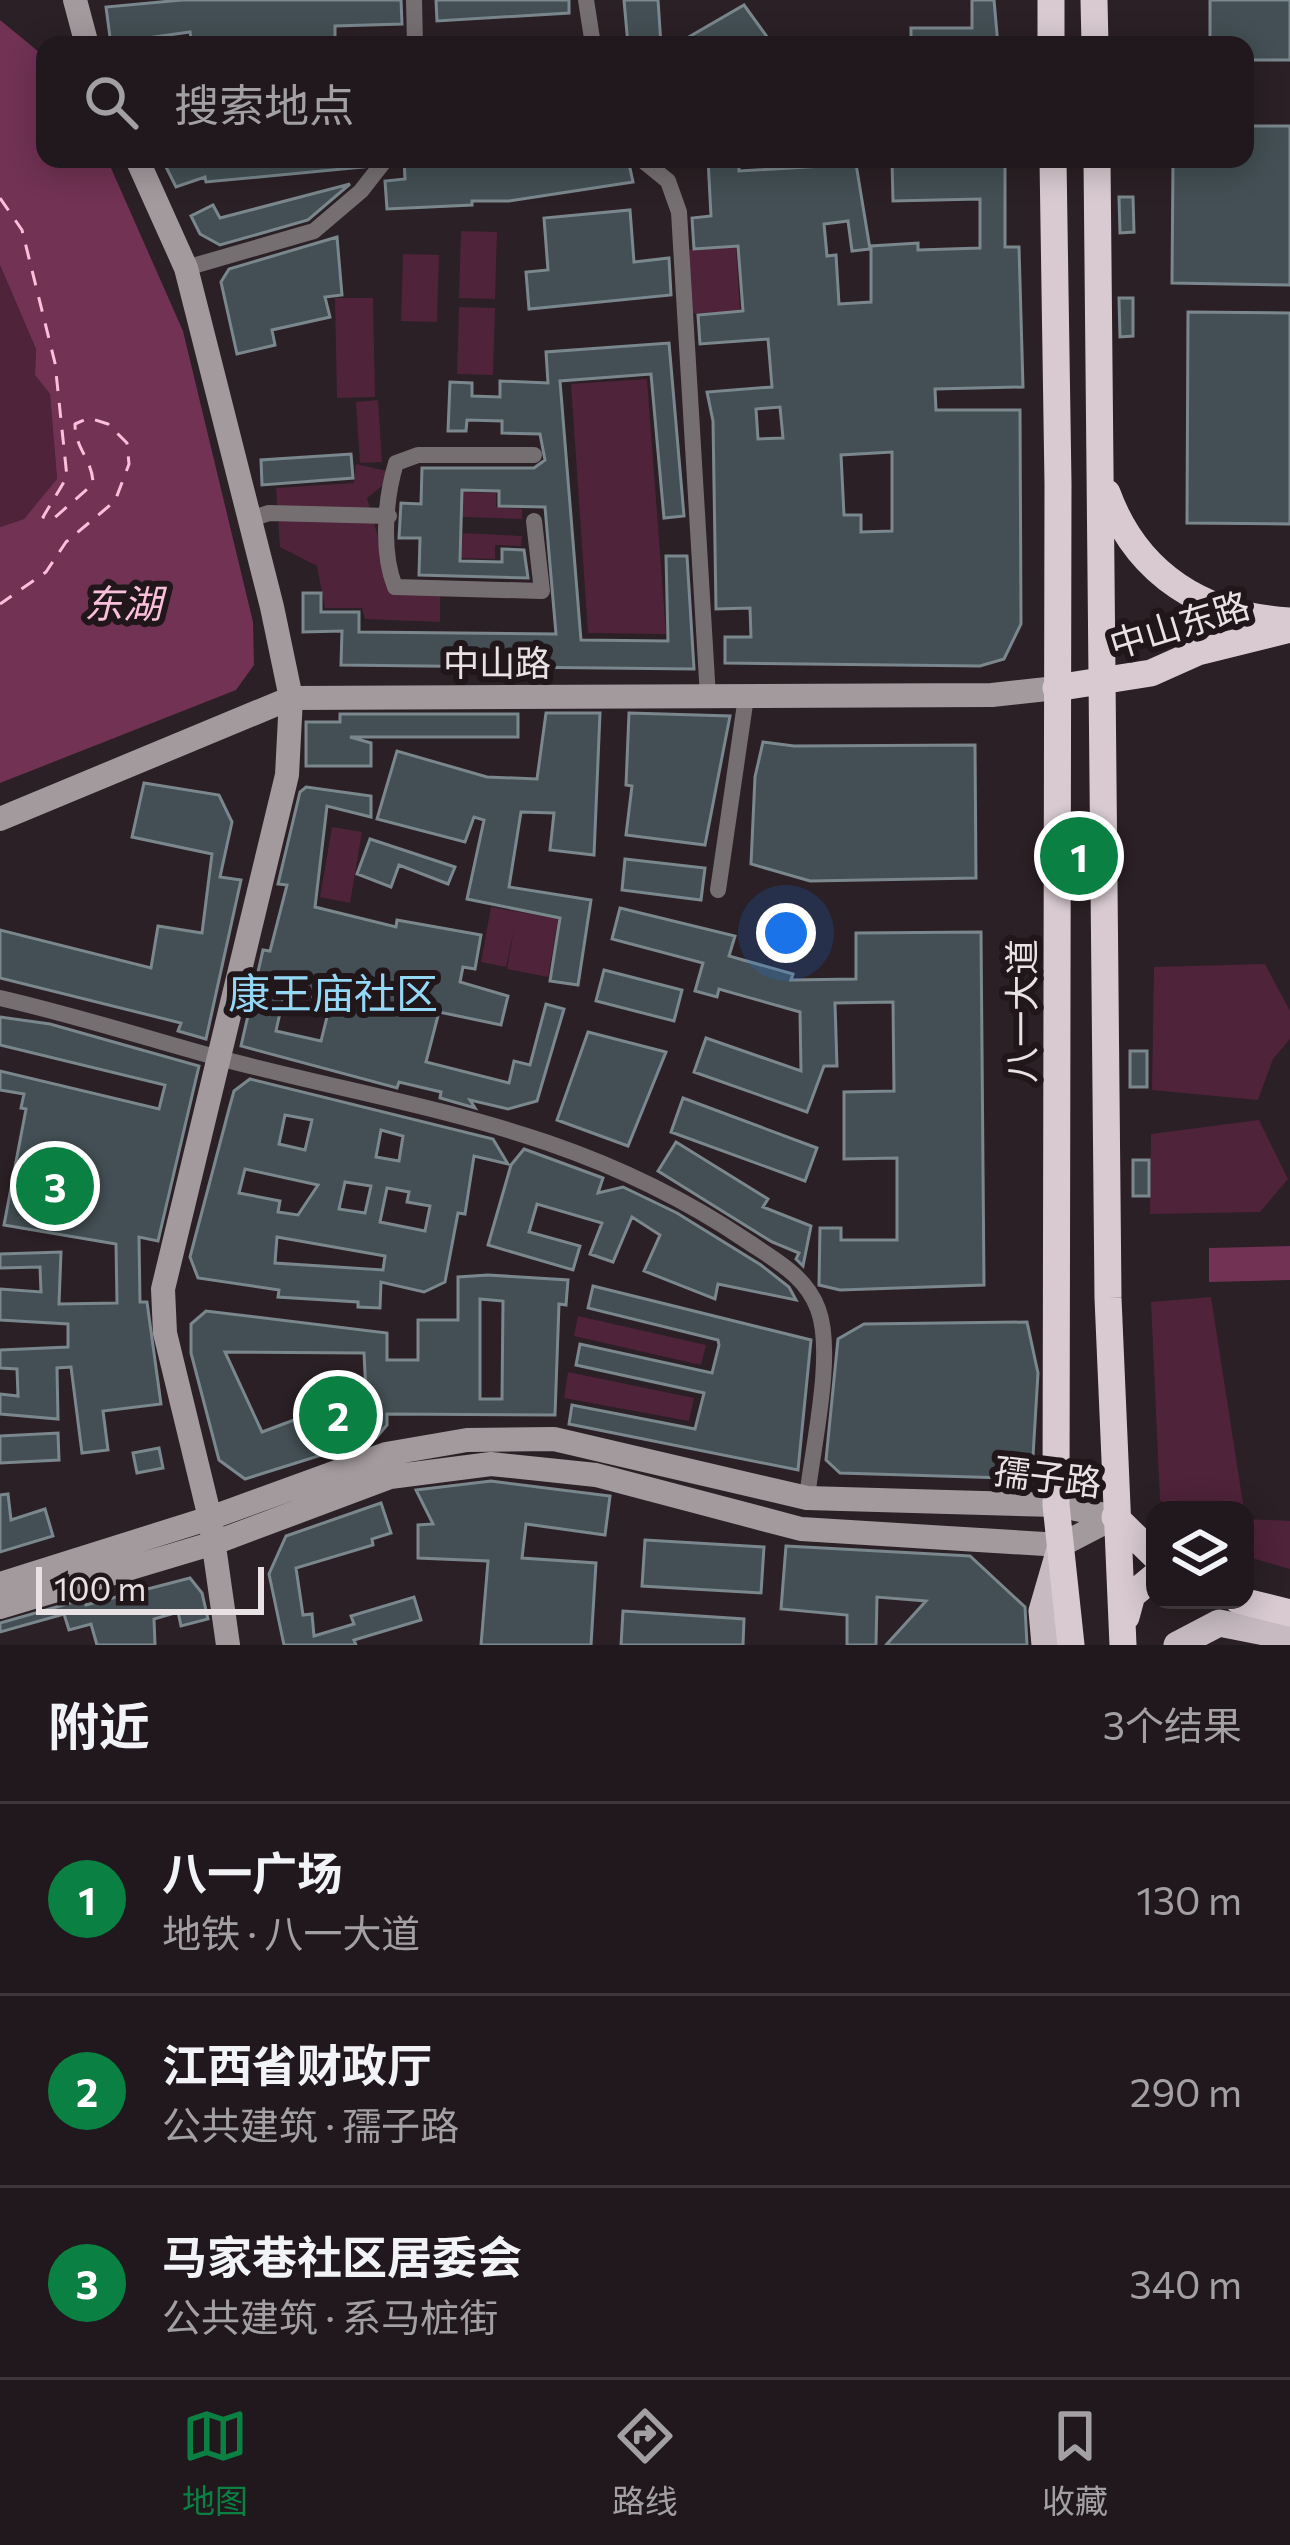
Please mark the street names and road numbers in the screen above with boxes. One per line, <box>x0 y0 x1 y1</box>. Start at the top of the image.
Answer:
street label: 中山东路 <box>1104 581 1254 665</box>
street label: 中山路 <box>443 639 551 683</box>
street label: 八一大道 <box>998 939 1042 1083</box>
street label: 孺子路 <box>992 1447 1104 1503</box>

